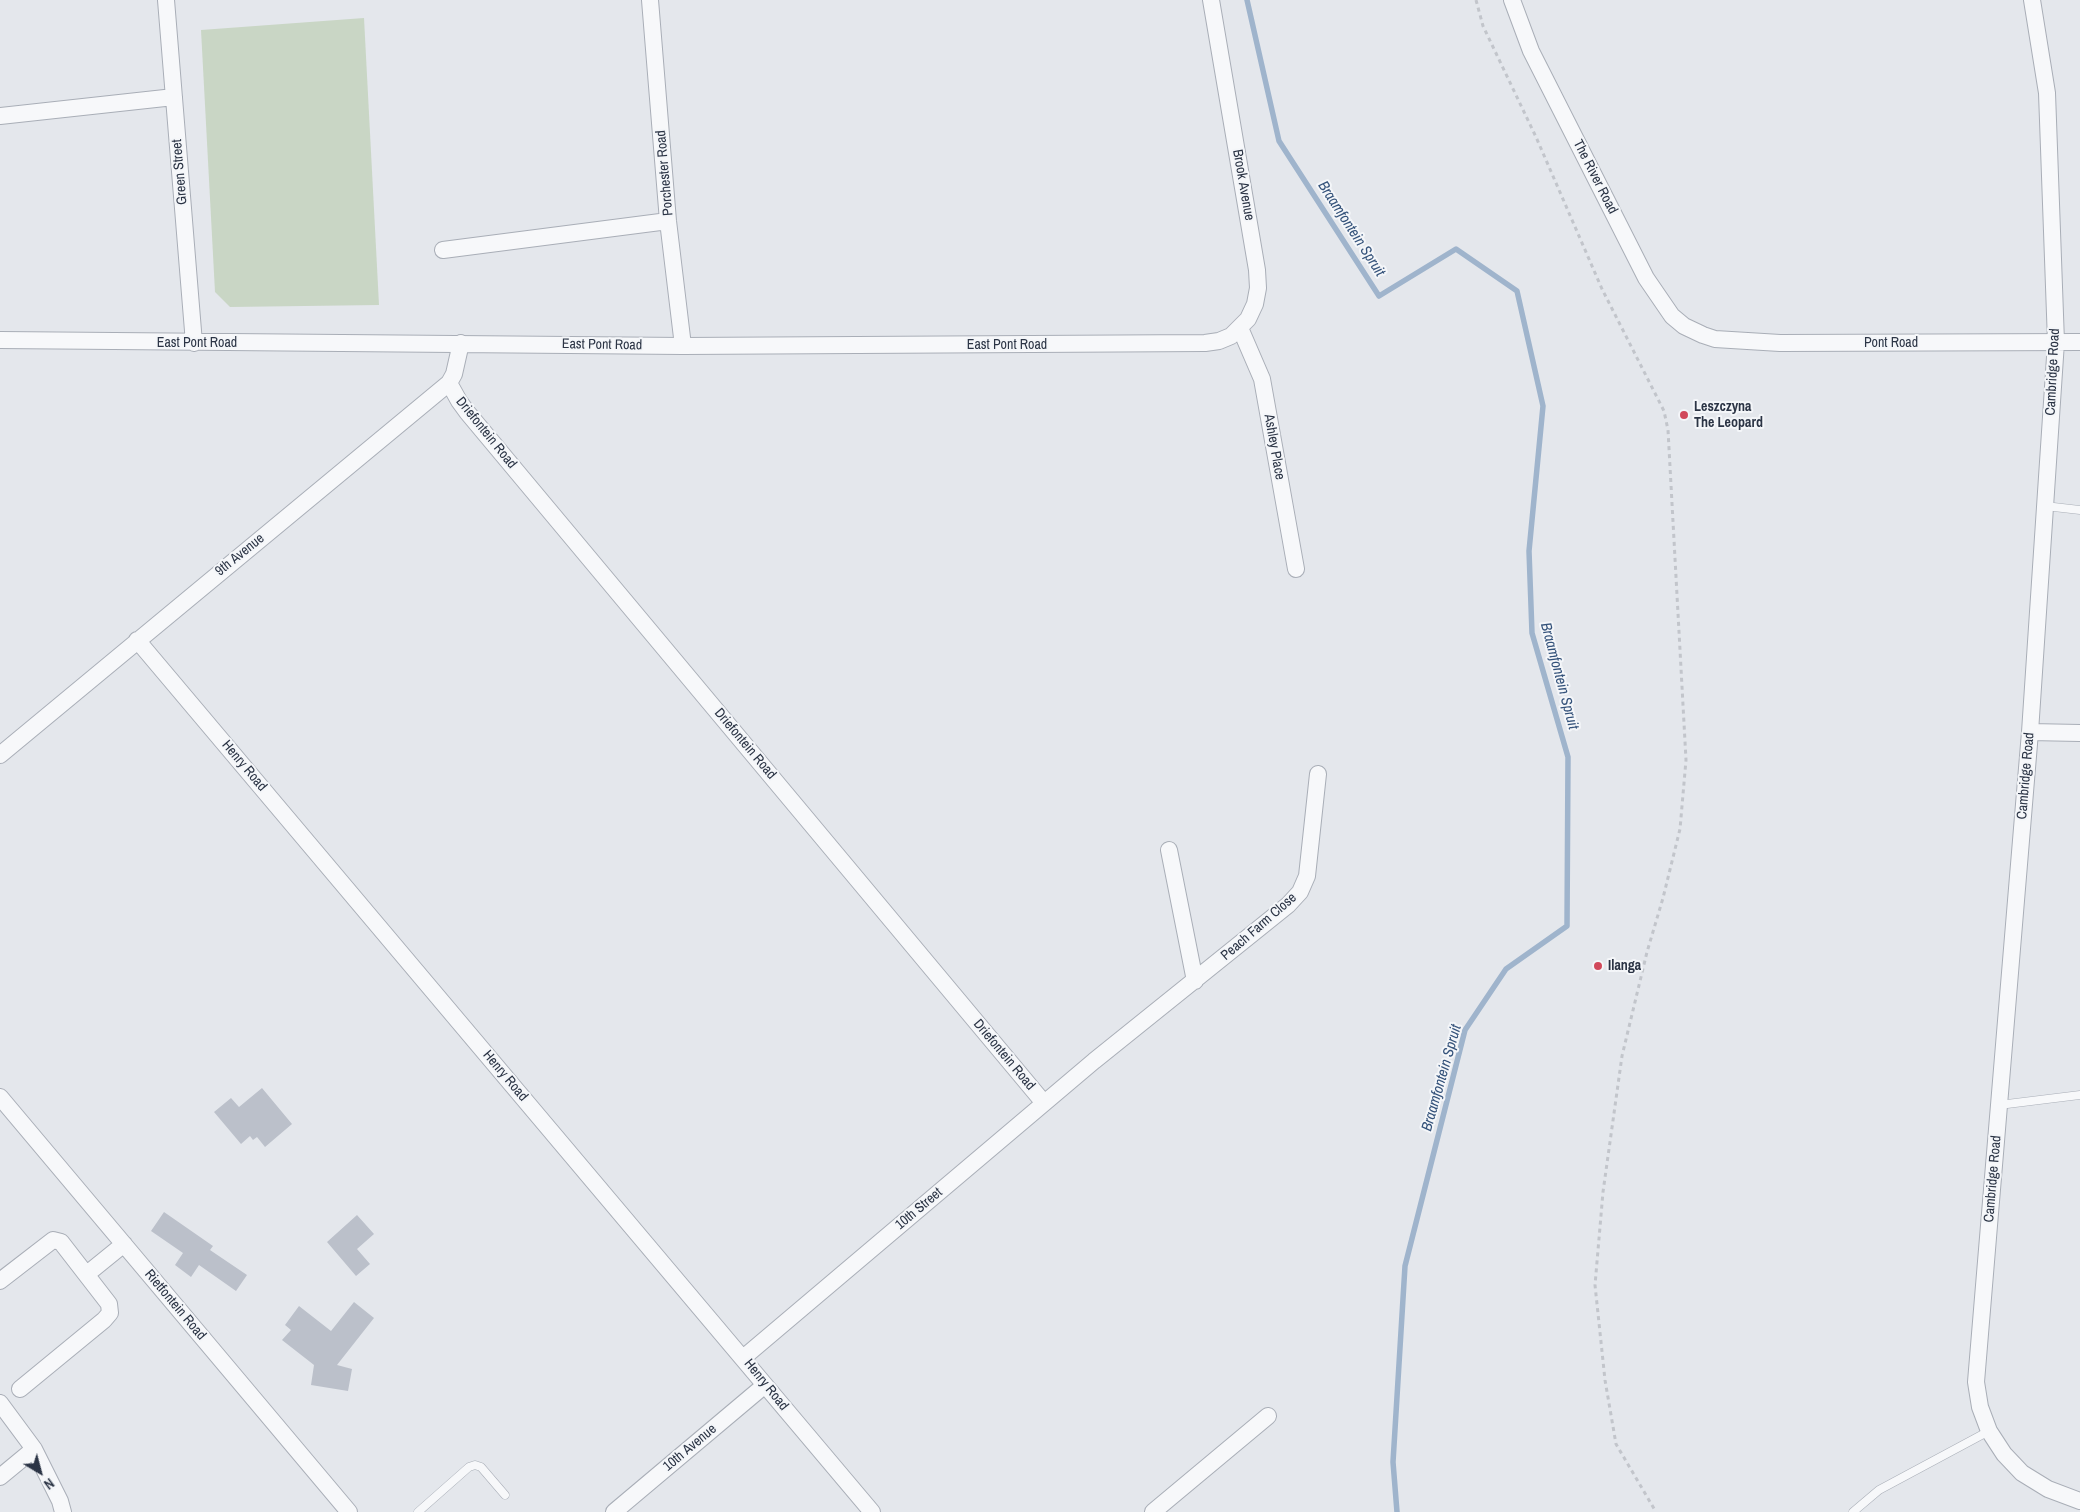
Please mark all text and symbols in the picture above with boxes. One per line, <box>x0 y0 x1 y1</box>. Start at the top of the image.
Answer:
street label: Porchester Road <box>653 129 677 217</box>
street label: The River Road <box>1569 137 1621 217</box>
street label: Green Street <box>169 139 191 205</box>
street label: Brook Avenue <box>1228 148 1258 222</box>
water label: Braamfontein Spruit <box>1313 178 1389 280</box>
street label: Cambridge Road <box>2042 328 2064 416</box>
street label: East Pont Road <box>157 335 237 351</box>
street label: Pont Road <box>1864 335 1918 351</box>
street label: East Pont Road <box>562 336 642 354</box>
street label: East Pont Road <box>967 337 1047 353</box>
street label: Driefontein Road <box>452 394 520 472</box>
place label: Leszczyna The Leopard <box>1694 399 1763 432</box>
marker: Leszczyna The Leopard <box>1678 409 1690 421</box>
street label: Ashley Place <box>1260 413 1288 481</box>
street label: 9th Avenue <box>212 530 268 580</box>
water label: Braamfontein Spruit <box>1536 621 1582 731</box>
street label: Driefontein Road <box>710 705 780 783</box>
street label: Cambridge Road <box>2014 732 2038 820</box>
street label: Henry Road <box>218 737 270 795</box>
street label: Peach Farm Close <box>1218 890 1300 964</box>
place label: Ilanga <box>1608 958 1641 974</box>
marker: Ilanga <box>1592 960 1604 972</box>
street label: Driefontein Road <box>969 1016 1039 1094</box>
water label: Braamfontein Spruit <box>1418 1023 1466 1133</box>
street label: Henry Road <box>479 1047 531 1105</box>
street label: Cambridge Road <box>1981 1135 2005 1223</box>
street label: 10th Street <box>892 1185 946 1233</box>
street label: Rietfontein Road <box>141 1266 209 1344</box>
street label: Henry Road <box>740 1356 792 1414</box>
street label: 10th Avenue <box>660 1421 720 1475</box>
north arrow <box>15 1447 65 1497</box>
text: N <box>40 1474 58 1494</box>

